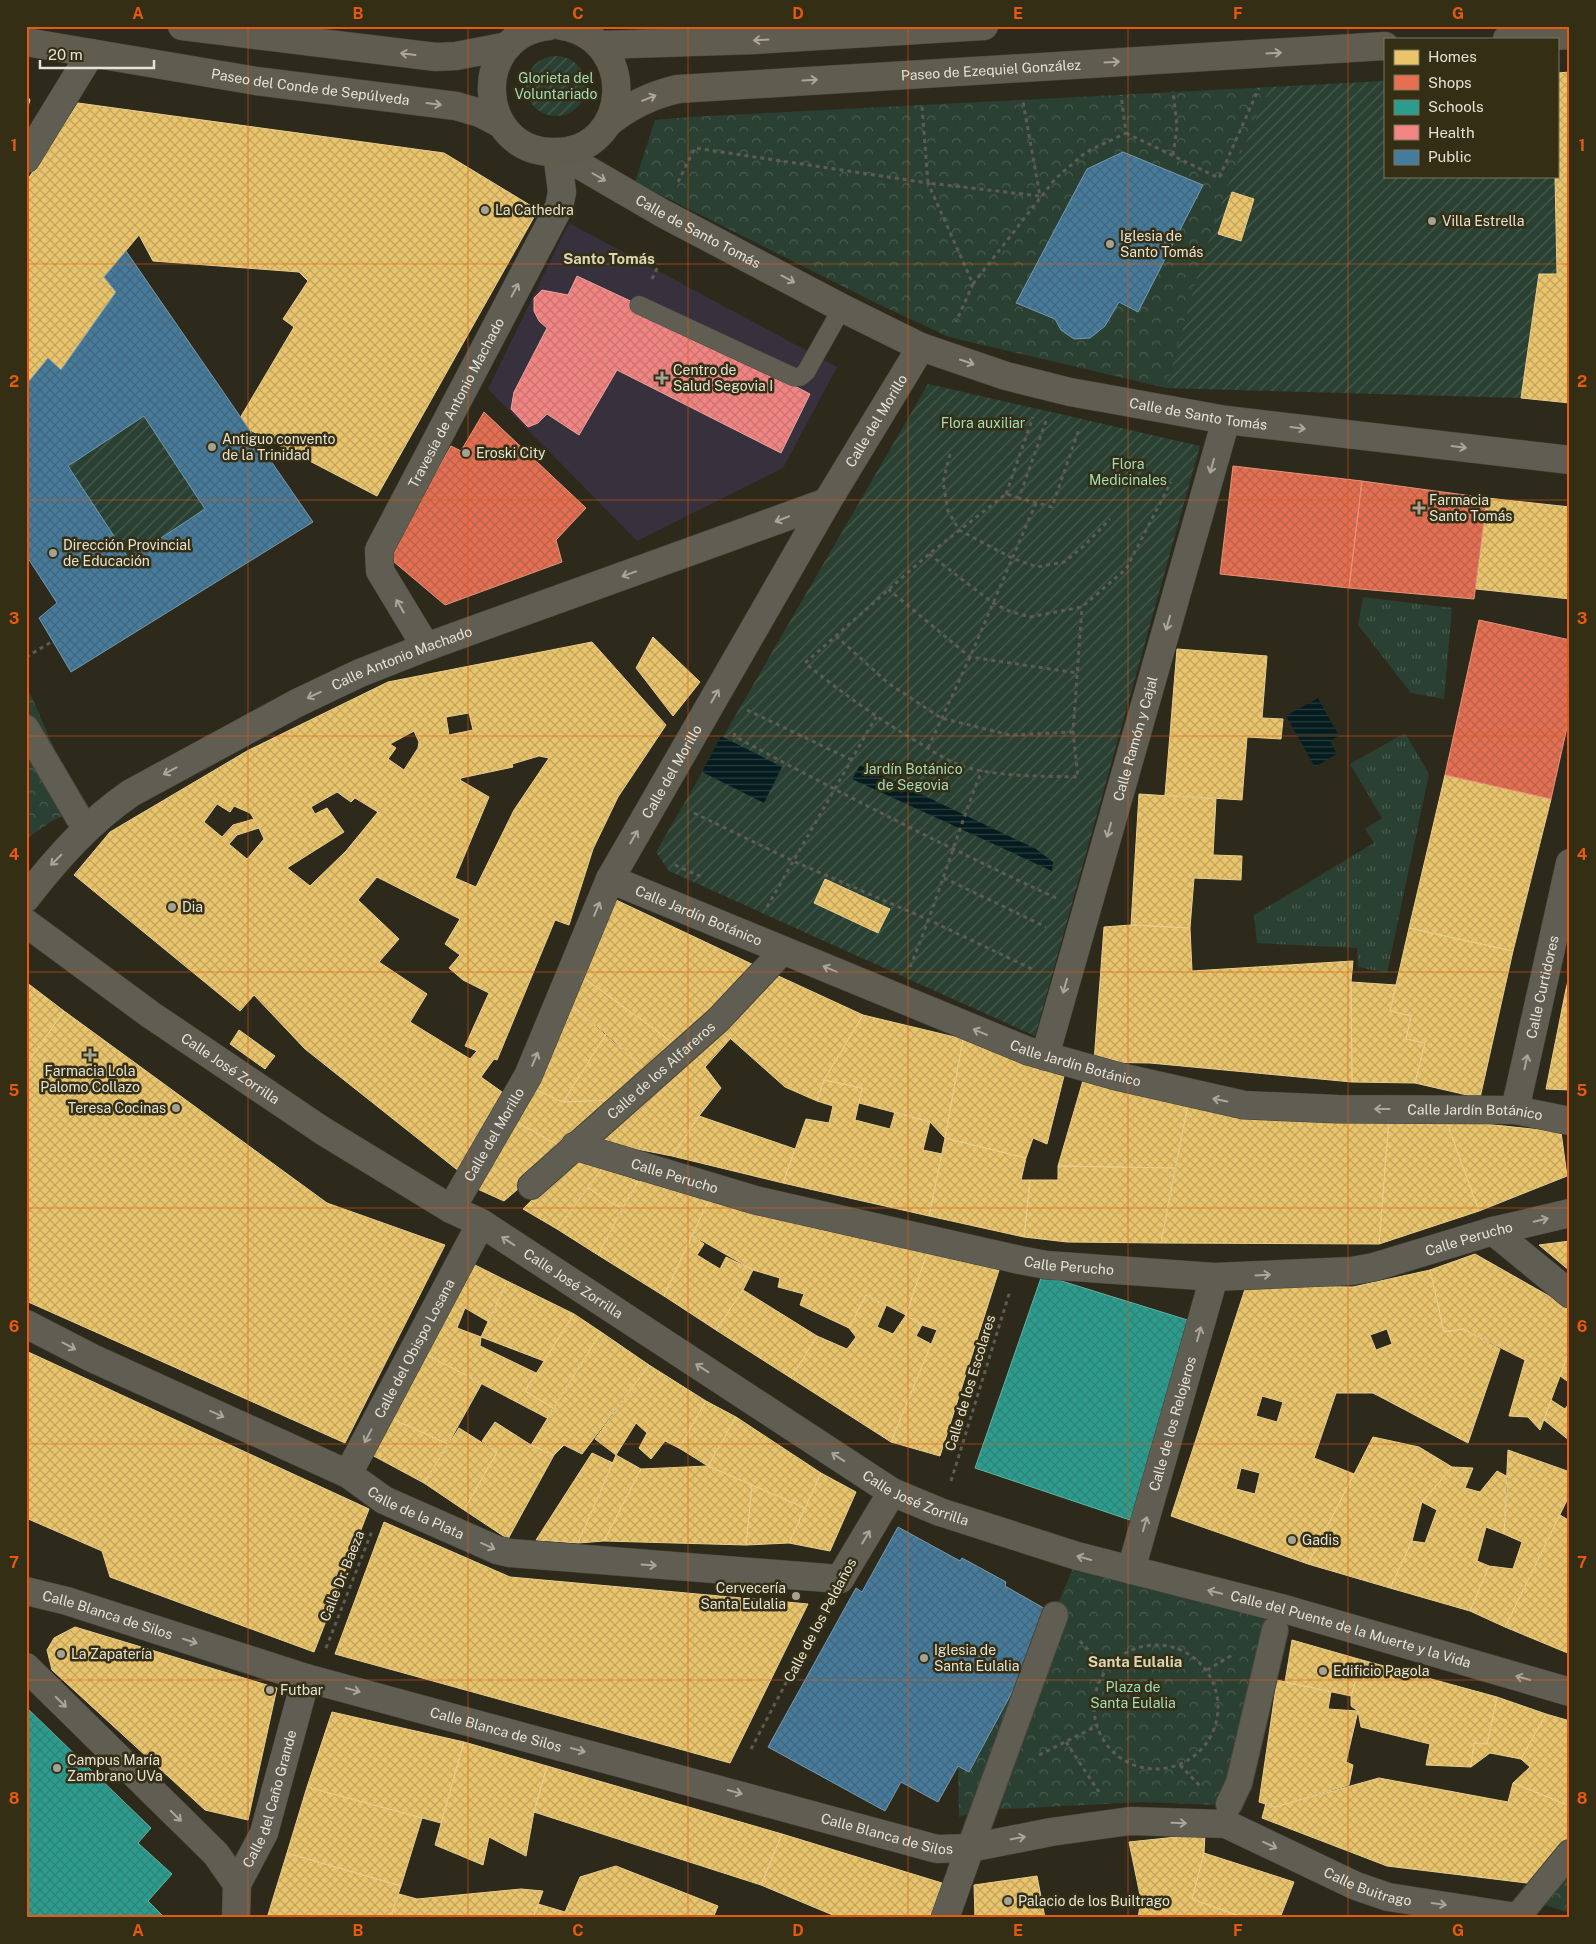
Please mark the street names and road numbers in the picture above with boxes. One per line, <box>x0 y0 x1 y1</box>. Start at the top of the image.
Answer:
street label: Paseo de Ezequiel González <box>900 56 1082 83</box>
street label: Paseo del Conde de Sepúlveda <box>210 66 411 108</box>
street label: Calle de Santo Tomás <box>633 191 763 272</box>
street label: Travesía de Antonio Machado <box>405 315 507 491</box>
street label: Calle del Morillo <box>842 372 910 470</box>
street label: Calle de Santo Tomás <box>1128 395 1268 433</box>
street label: Calle Antonio Machado <box>329 623 474 693</box>
street label: Calle Ramón y Cajal <box>1110 674 1161 803</box>
street label: Calle del Morillo <box>639 722 705 821</box>
street label: Calle Jardín Botánico <box>633 882 765 949</box>
street label: Calle Curtidores <box>1523 934 1562 1040</box>
street label: Calle de los Alfareros <box>604 1018 718 1123</box>
street label: Calle José Zorrilla <box>178 1030 283 1107</box>
street label: Calle Jardín Botánico <box>1008 1036 1143 1089</box>
street label: Calle del Morillo <box>461 1085 527 1184</box>
street label: Calle Jardín Botánico <box>1407 1101 1544 1123</box>
street label: Calle Perucho <box>629 1155 720 1197</box>
street label: Calle Perucho <box>1423 1219 1514 1259</box>
street label: Calle José Zorrilla <box>521 1245 626 1322</box>
street label: Calle Perucho <box>1023 1253 1115 1278</box>
street label: Calle del Obispo Losana <box>371 1276 458 1421</box>
street label: Calle de los Escolares <box>942 1313 998 1453</box>
street label: Calle de los Relojeros <box>1146 1355 1199 1493</box>
street label: Calle José Zorrilla <box>860 1467 971 1529</box>
street label: Calle de la Plata <box>365 1483 467 1542</box>
street label: Calle Dr. Baeza <box>317 1528 367 1624</box>
street label: Calle de los Peldaños <box>781 1555 859 1685</box>
street label: Calle Blanca de Silos <box>41 1587 175 1643</box>
street label: Calle del Puente de la Muerte y la Vida <box>1229 1587 1473 1671</box>
street label: Calle Blanca de Silos <box>428 1704 563 1755</box>
street label: Calle del Caño Grande <box>239 1728 300 1870</box>
street label: Calle Blanca de Silos <box>819 1810 953 1857</box>
street label: Calle Buitrago <box>1321 1864 1413 1909</box>

